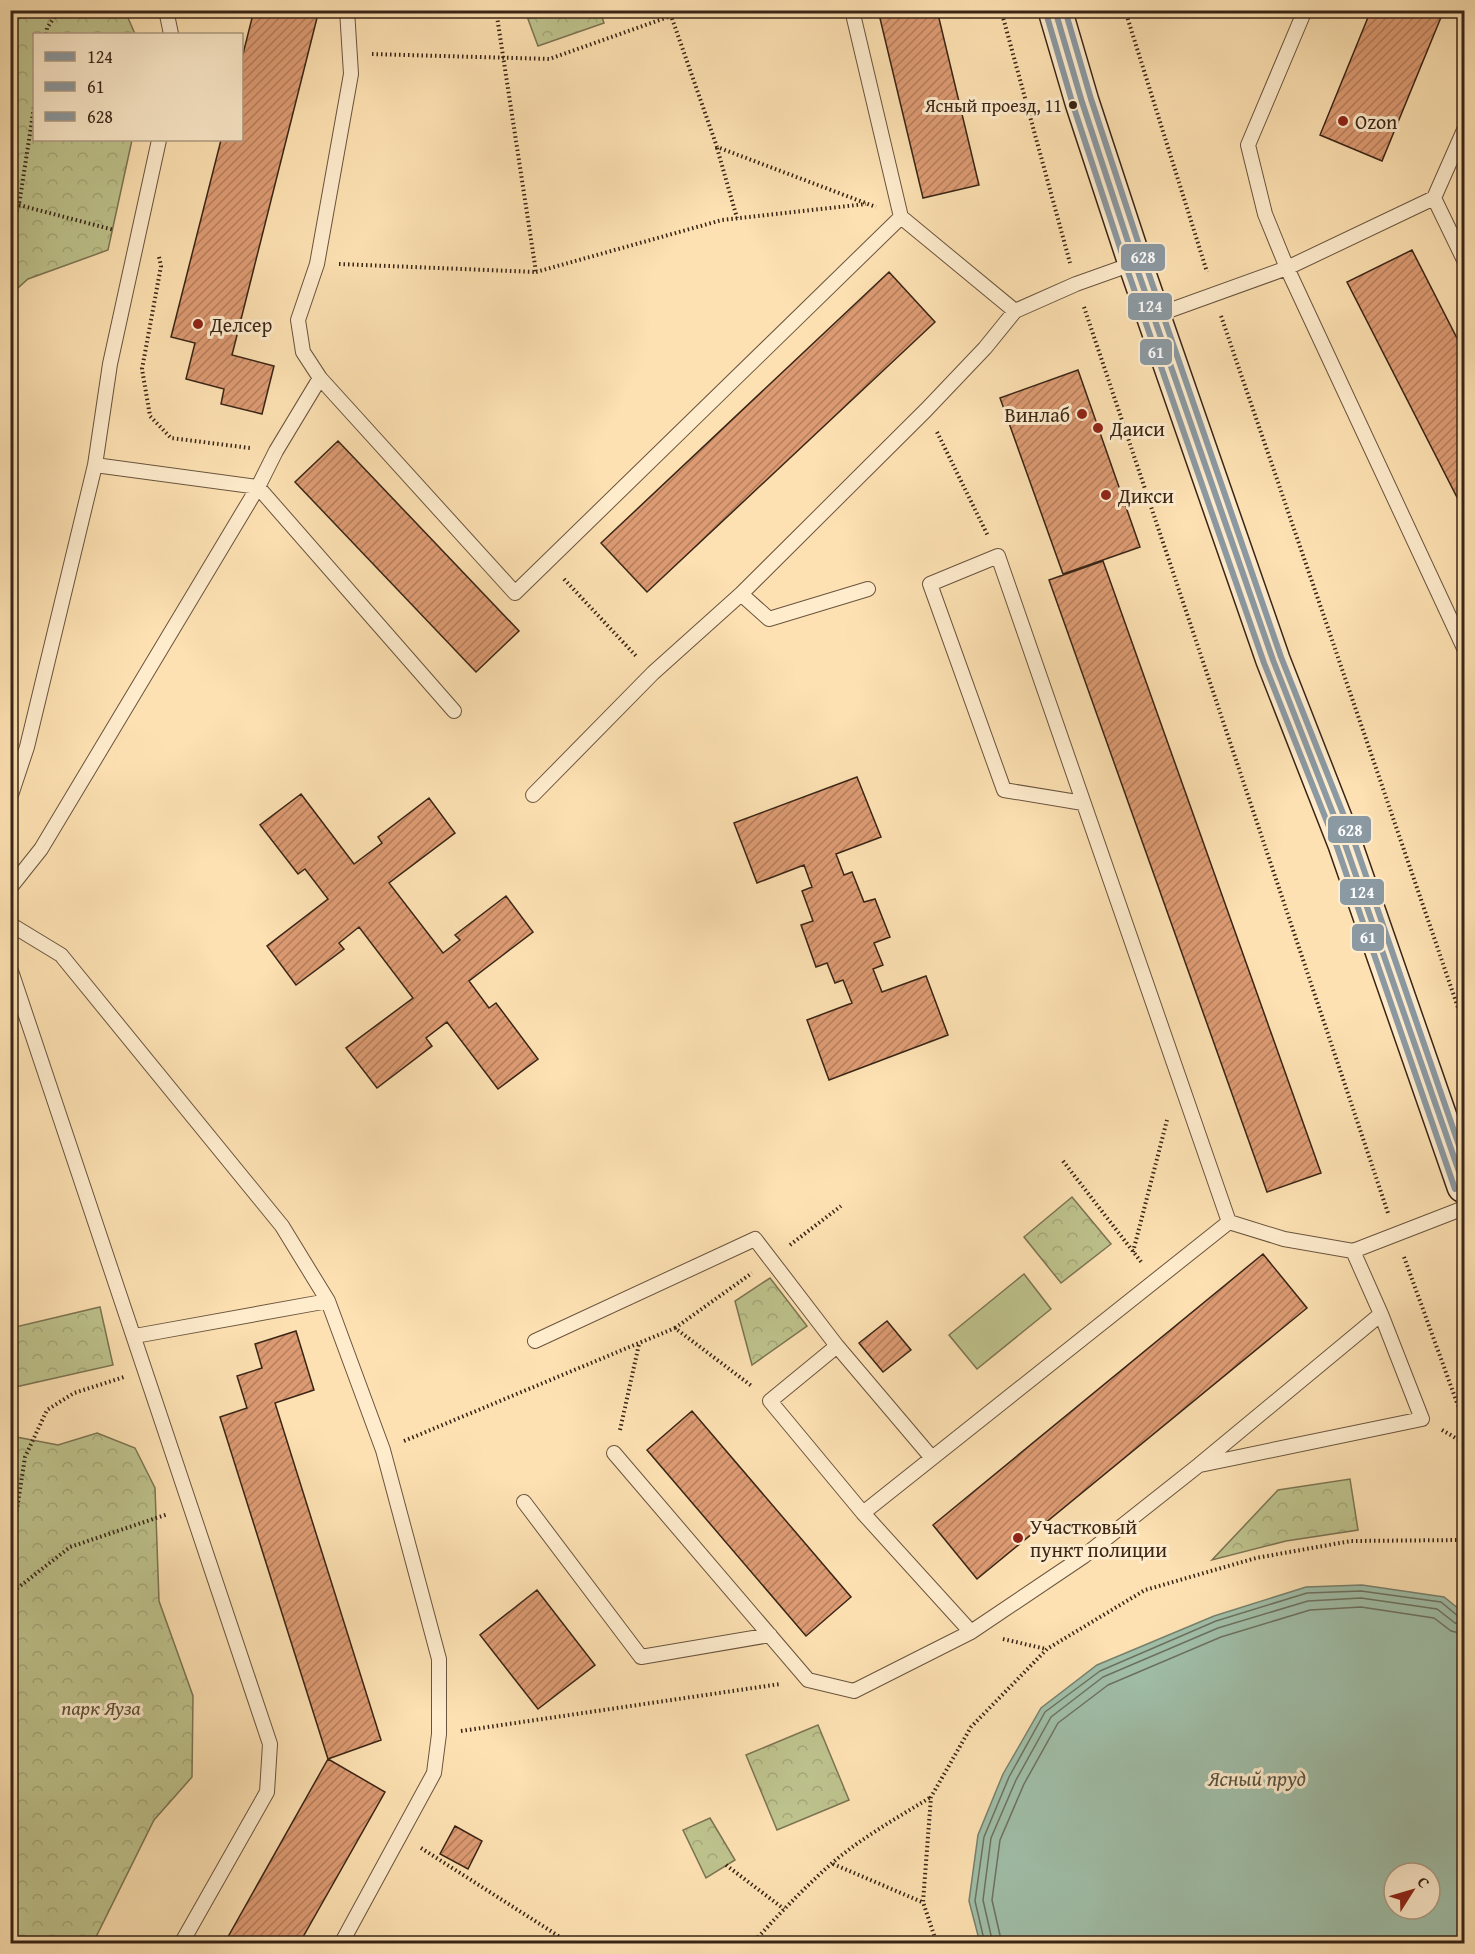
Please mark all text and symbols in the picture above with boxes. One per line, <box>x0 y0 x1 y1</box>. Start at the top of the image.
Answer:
legend <box>33 33 243 141</box>
text: 124 <box>87 43 113 70</box>
text: 61 <box>87 73 104 100</box>
place label: Ясный проезд, 11 <box>924 92 1062 119</box>
marker: Ясный проезд, 11 <box>1067 99 1079 111</box>
text: 628 <box>87 103 113 130</box>
place label: Ozon <box>1355 107 1397 136</box>
marker: Ozon <box>1336 114 1350 128</box>
line badge: 628 <box>1120 243 1166 272</box>
text: 628 <box>1131 245 1155 269</box>
line badge: 124 <box>1127 292 1173 321</box>
text: 124 <box>1138 294 1162 318</box>
place label: Делсер <box>209 310 272 339</box>
marker: Делсер <box>191 317 205 331</box>
line badge: 61 <box>1139 338 1173 366</box>
text: 61 <box>1148 340 1164 364</box>
place label: Винлаб <box>1004 400 1070 429</box>
marker: Винлаб <box>1075 407 1089 421</box>
place label: Даиси <box>1109 414 1165 443</box>
marker: Даиси <box>1091 421 1105 435</box>
place label: Дикси <box>1117 481 1174 510</box>
marker: Дикси <box>1099 488 1113 502</box>
line badge: 628 <box>1327 815 1372 844</box>
text: 628 <box>1338 818 1362 842</box>
line badge: 124 <box>1339 878 1385 906</box>
text: 124 <box>1350 880 1374 904</box>
line badge: 61 <box>1351 923 1385 952</box>
text: 61 <box>1360 925 1376 949</box>
place label: Участковый пункт полиции <box>1030 1512 1167 1564</box>
marker: Участковый пункт полиции <box>1011 1531 1025 1545</box>
park label: парк Яуза <box>61 1693 141 1722</box>
water label: Ясный пруд <box>1207 1763 1306 1794</box>
north arrow <box>1382 1861 1442 1921</box>
text: С <box>1412 1871 1436 1893</box>

